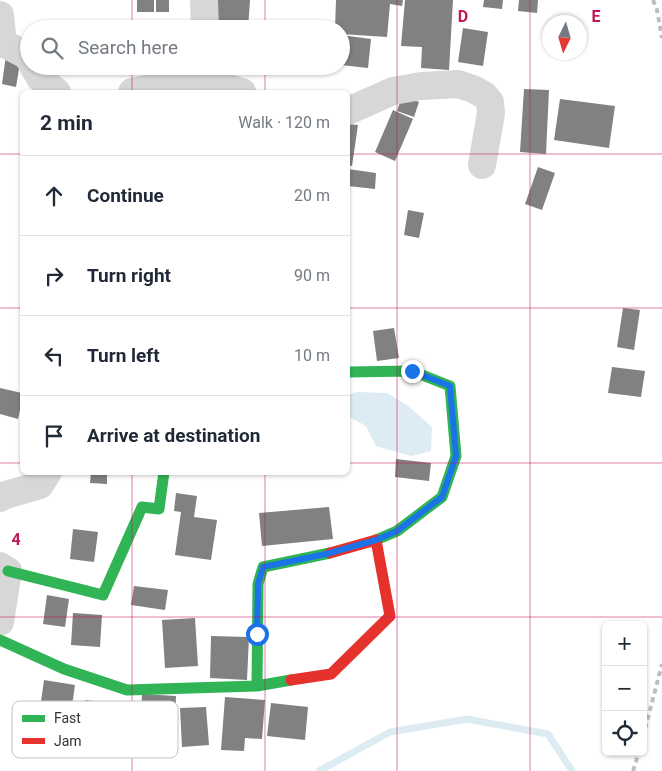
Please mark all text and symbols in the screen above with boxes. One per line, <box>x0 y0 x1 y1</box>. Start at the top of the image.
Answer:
text: D <box>458 7 468 26</box>
text: E <box>592 7 601 26</box>
north arrow <box>542 15 587 60</box>
search box <box>20 20 350 75</box>
icon: search <box>38 34 66 62</box>
text: Search here <box>78 36 178 59</box>
text: 2 min <box>40 111 93 135</box>
text: Walk · 120 m <box>238 113 330 132</box>
icon: ahead <box>40 182 68 210</box>
text: Continue <box>87 184 164 207</box>
text: 20 m <box>294 186 330 205</box>
icon: right <box>40 262 68 290</box>
text: Turn right <box>87 264 171 287</box>
text: 90 m <box>294 266 330 285</box>
icon: left <box>40 342 68 370</box>
text: Turn left <box>87 344 160 367</box>
text: 10 m <box>294 346 330 365</box>
route end <box>401 360 424 383</box>
icon: arrive <box>40 422 68 450</box>
text: Arrive at destination <box>87 424 260 447</box>
text: 4 <box>11 530 21 549</box>
map controls <box>602 621 647 756</box>
button: + <box>602 621 647 666</box>
route start <box>246 623 269 646</box>
button: − <box>602 666 647 711</box>
legend <box>12 701 178 758</box>
text: Fast <box>54 710 81 726</box>
button: locate <box>602 711 647 756</box>
text: Jam <box>54 733 82 749</box>

